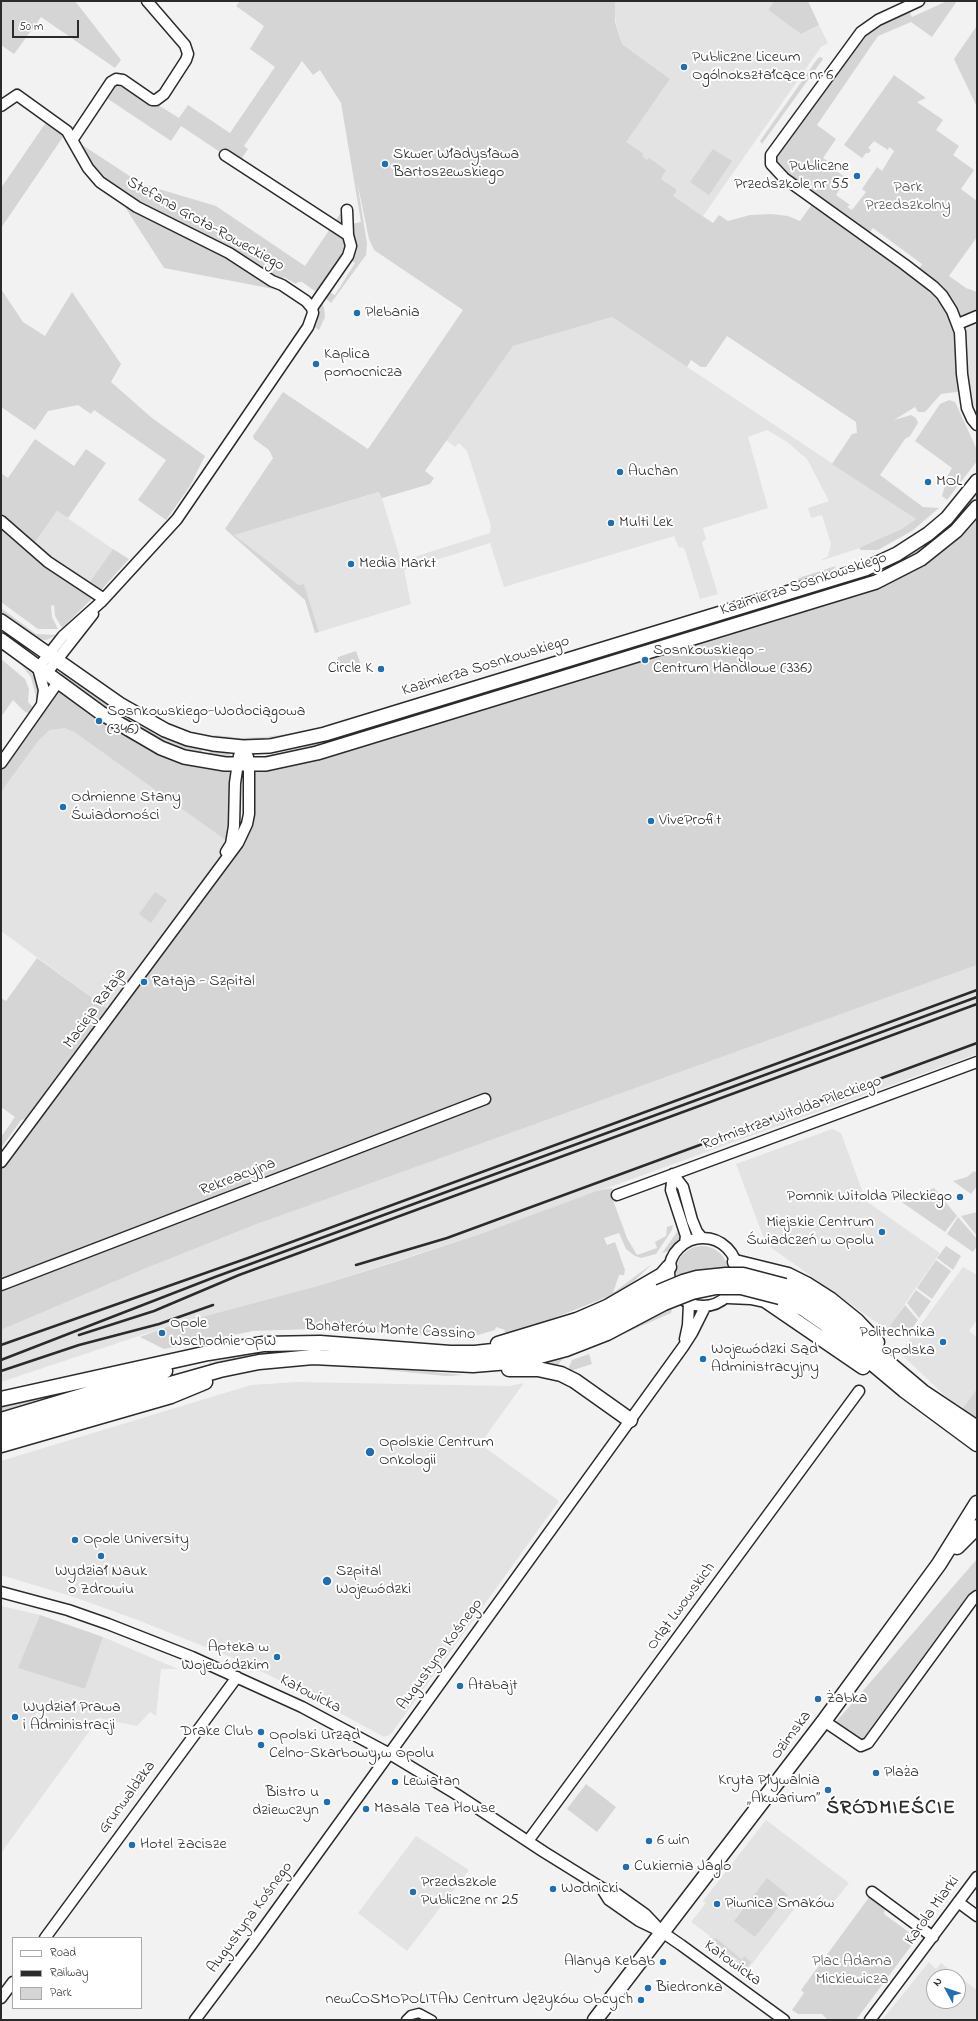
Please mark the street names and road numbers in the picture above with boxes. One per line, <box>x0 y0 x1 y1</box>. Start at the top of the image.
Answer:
street label: Stefana Grota-Roweckiego <box>123 174 287 276</box>
street label: Kazimierza Sosnkowskiego <box>718 549 890 621</box>
street label: Kazimierza Sosnkowskiego <box>400 632 572 702</box>
street label: Macieja Rataja <box>60 965 132 1053</box>
street label: Rotmistrza Witolda Pileckiego <box>699 1072 885 1156</box>
street label: Rekreacyjna <box>197 1155 279 1201</box>
street label: Bohaterów Monte Cassino <box>304 1317 476 1345</box>
street label: Orląt Lwowskich <box>644 1559 720 1655</box>
street label: Augustyna Kośnego <box>394 1596 488 1714</box>
street label: Katowicka <box>276 1671 344 1719</box>
street label: Ozimska <box>767 1708 817 1764</box>
street label: Grunwaldzka <box>95 1758 161 1838</box>
street label: Augustyna Kośnego <box>204 1859 298 1977</box>
street label: Karola Miarki <box>902 1873 964 1949</box>
street label: Katowicka <box>700 1937 764 1991</box>

